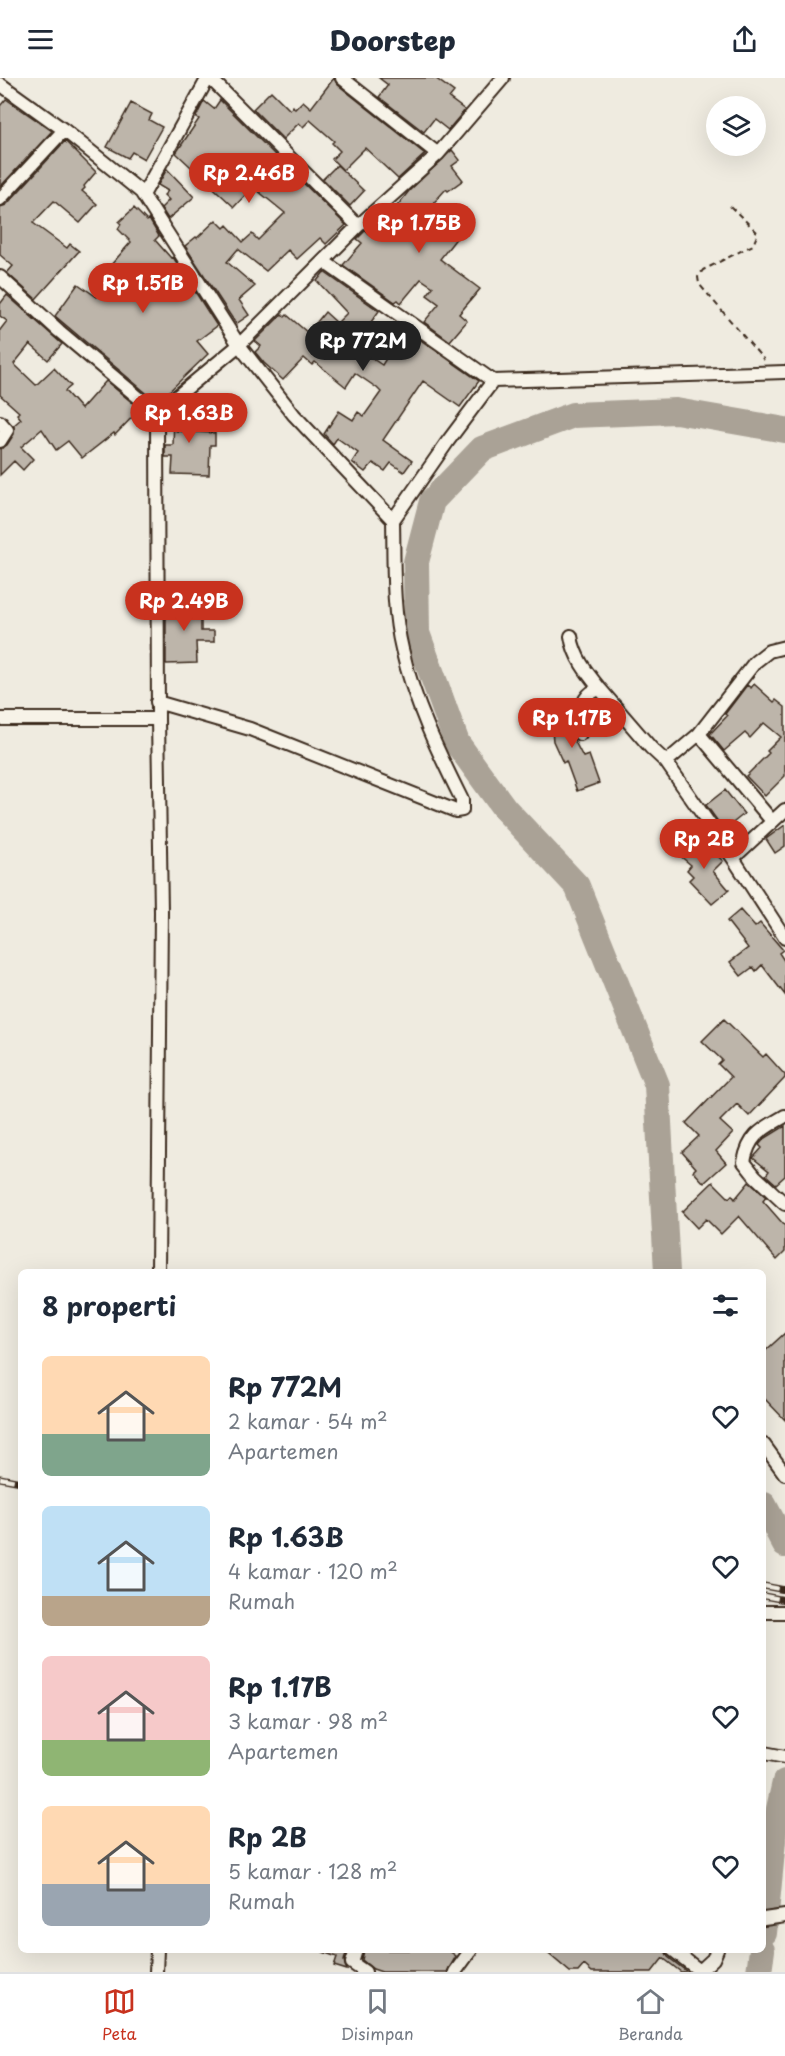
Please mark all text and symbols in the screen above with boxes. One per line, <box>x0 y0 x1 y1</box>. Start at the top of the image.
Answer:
text: Doorstep <box>329 19 456 60</box>
icon: menu <box>24 23 57 56</box>
icon: share <box>728 23 761 56</box>
map controls <box>706 96 766 156</box>
button: layers <box>706 96 766 156</box>
pin: Rp 2.46B <box>187 153 311 204</box>
text: Rp 2.46B <box>203 157 295 187</box>
pin: Rp 1.75B <box>357 203 481 254</box>
text: Rp 1.75B <box>377 207 461 237</box>
pin: Rp 1.51B <box>81 263 205 314</box>
text: Rp 1.51B <box>102 267 184 297</box>
pin: Rp 772M <box>308 321 418 372</box>
text: Rp 772M <box>319 325 407 355</box>
pin: Rp 1.63B <box>127 393 251 444</box>
text: Rp 1.63B <box>144 397 234 427</box>
pin: Rp 2.49B <box>122 581 246 632</box>
text: Rp 2.49B <box>139 585 229 615</box>
pin: Rp 1.17B <box>510 698 634 749</box>
text: Rp 1.17B <box>532 702 612 732</box>
pin: Rp 2B <box>662 819 746 870</box>
text: Rp 2B <box>674 823 734 853</box>
text: 8 properti <box>42 1286 176 1325</box>
icon: filters <box>709 1289 742 1322</box>
text: Rp 772M <box>228 1367 342 1406</box>
icon: home <box>90 1380 162 1452</box>
icon: heart <box>709 1400 742 1433</box>
text: 2 kamar · 54 m² <box>228 1406 388 1436</box>
text: Apartemen <box>228 1436 339 1466</box>
text: Rp 1.63B <box>228 1517 344 1556</box>
icon: home <box>90 1530 162 1602</box>
icon: heart <box>709 1550 742 1583</box>
text: 4 kamar · 120 m² <box>228 1556 398 1586</box>
text: Rumah <box>228 1586 295 1616</box>
text: Rp 1.17B <box>228 1667 332 1706</box>
icon: home <box>90 1680 162 1752</box>
icon: heart <box>709 1700 742 1733</box>
text: 3 kamar · 98 m² <box>228 1706 388 1736</box>
text: Apartemen <box>228 1736 339 1766</box>
text: Rp 2B <box>228 1817 307 1856</box>
icon: home <box>90 1830 162 1902</box>
icon: heart <box>709 1850 742 1883</box>
text: 5 kamar · 128 m² <box>228 1856 397 1886</box>
text: Rumah <box>228 1886 295 1916</box>
tab: Peta <box>102 1985 136 2045</box>
tab: Disimpan <box>341 1985 414 2045</box>
tab: Beranda <box>618 1985 683 2045</box>

